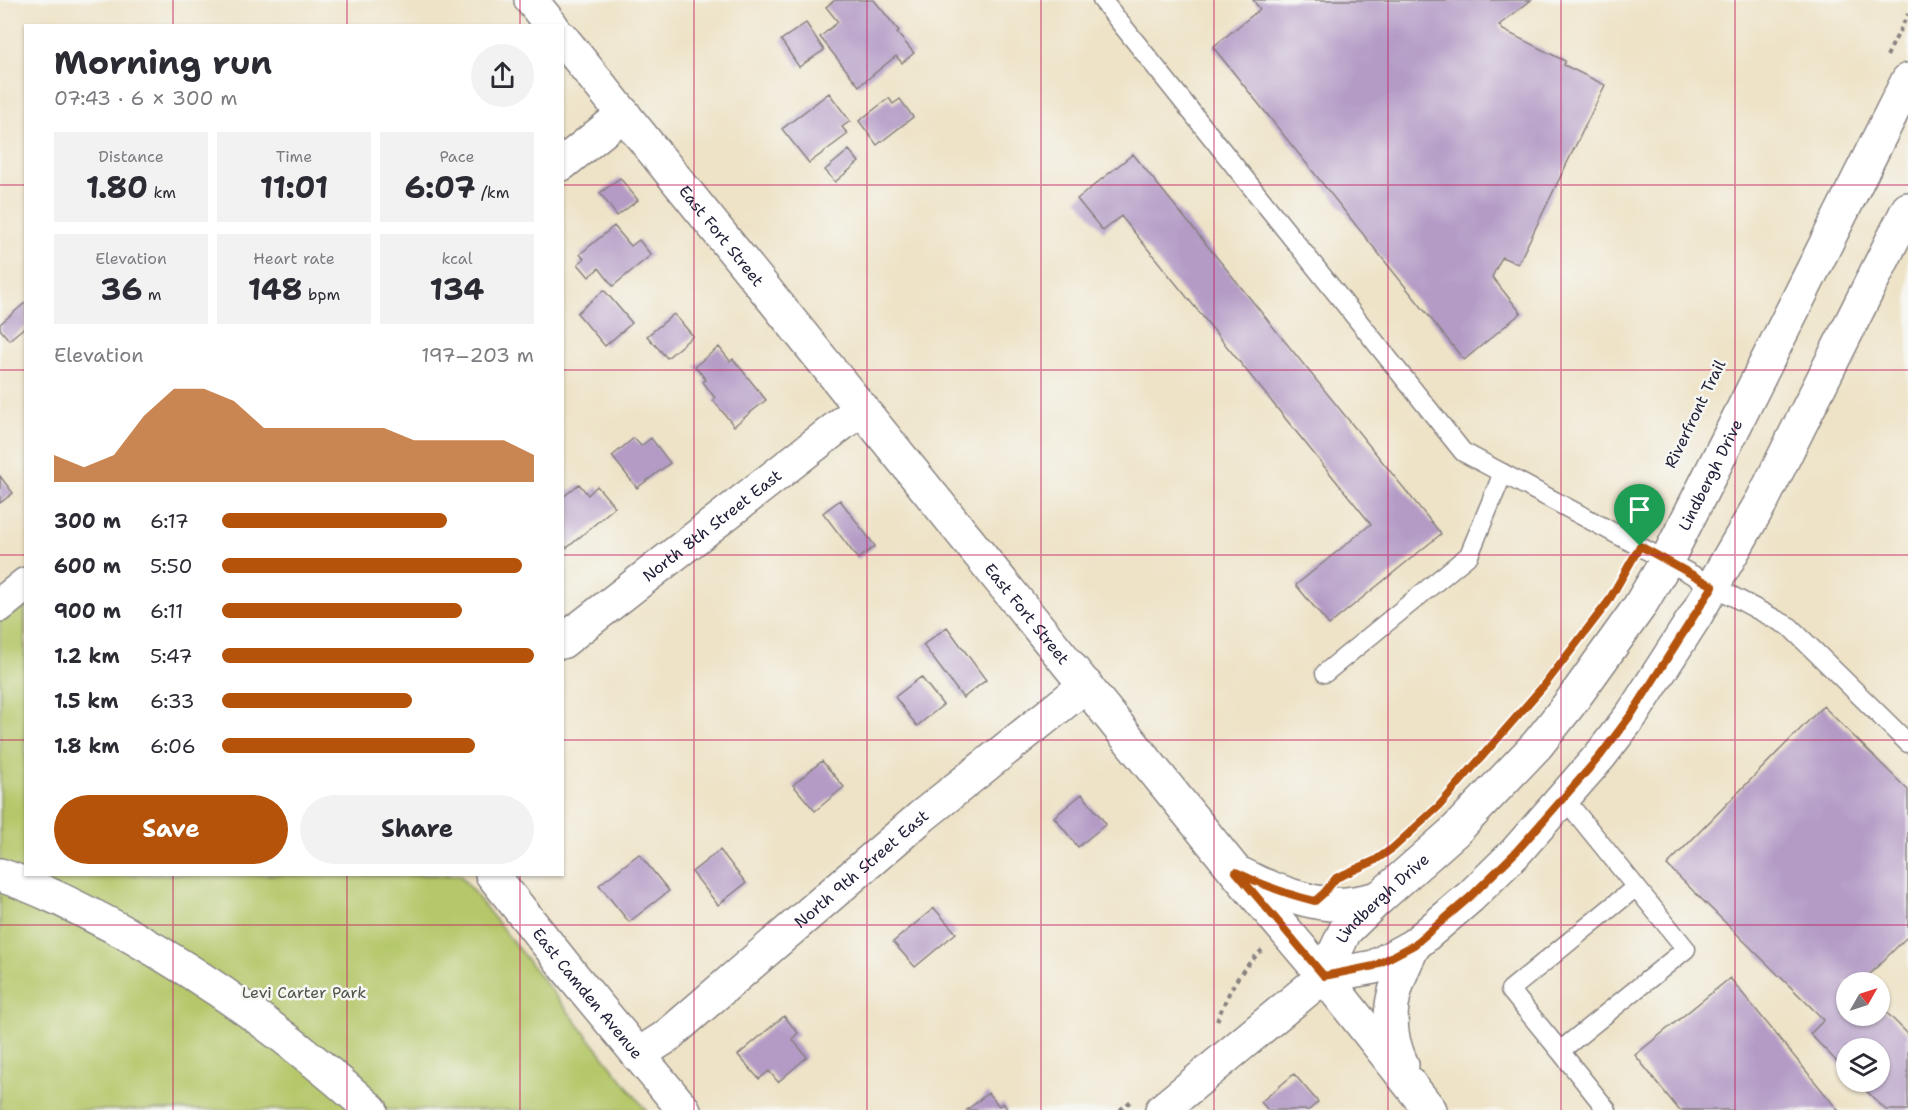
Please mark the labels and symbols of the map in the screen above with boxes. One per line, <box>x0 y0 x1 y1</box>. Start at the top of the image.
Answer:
street label: East Fort Street <box>674 181 769 290</box>
street label: Riverfront Trail <box>1660 356 1730 472</box>
street label: Lindbergh Drive <box>1673 416 1747 534</box>
street label: North 8th Street East <box>638 464 786 586</box>
pin <box>1614 484 1665 546</box>
street label: East Fort Street <box>980 559 1074 668</box>
street label: North 9th Street East <box>790 805 933 932</box>
street label: Lindbergh Drive <box>1331 848 1433 946</box>
street label: East Camden Avenue <box>528 923 648 1063</box>
north arrow <box>1836 972 1890 1026</box>
park label: Levi Carter Park <box>242 982 366 1003</box>

